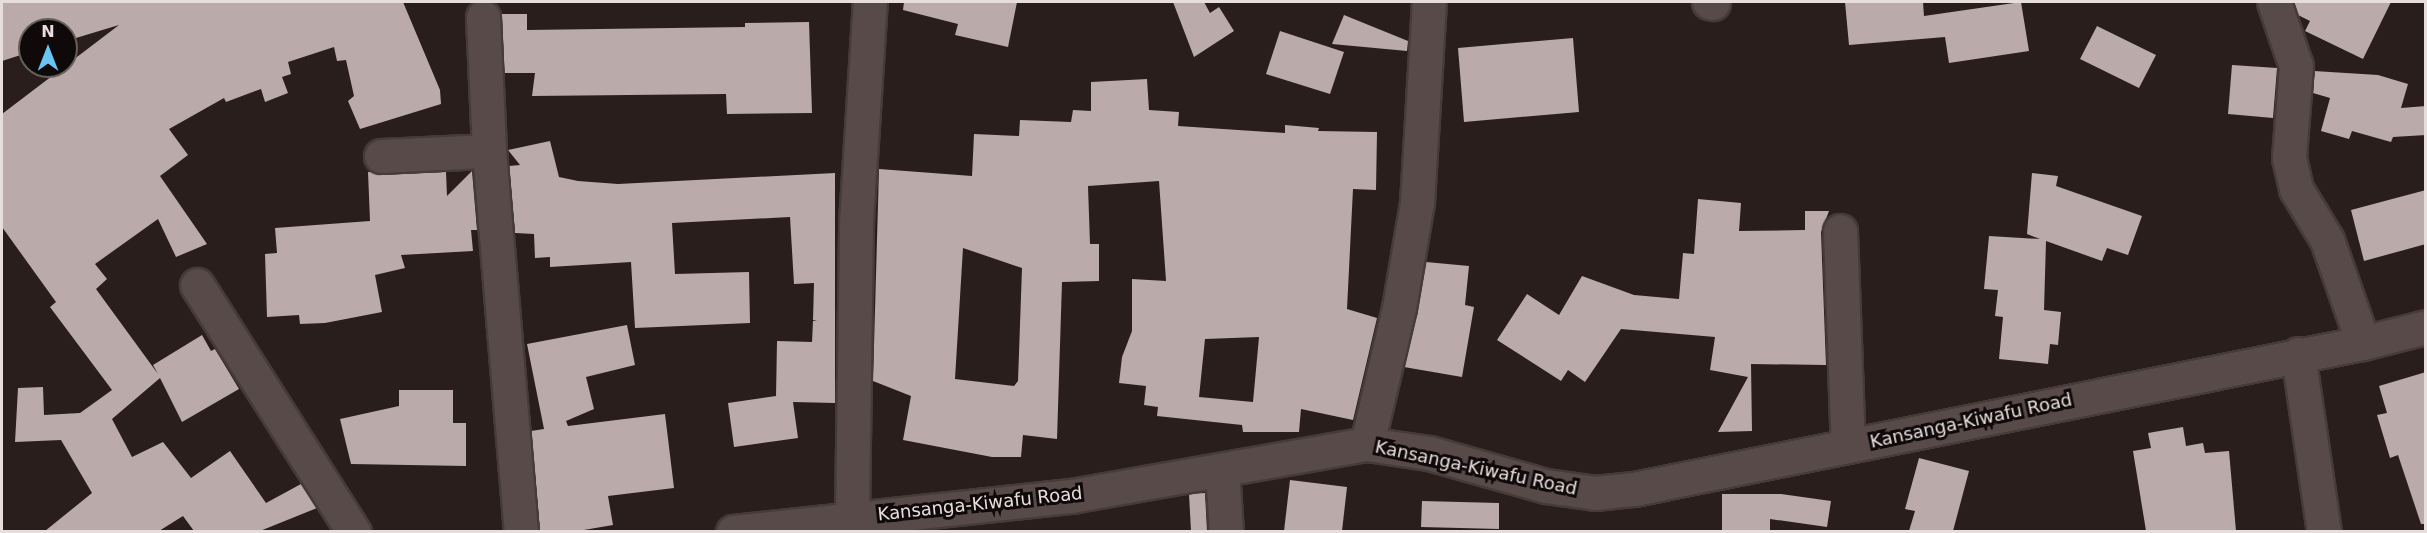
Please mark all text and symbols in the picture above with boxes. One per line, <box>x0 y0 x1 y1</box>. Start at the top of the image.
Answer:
north arrow <box>18 18 78 78</box>
text: N <box>41 22 55 41</box>
street label: Kansanga-Kiwafu Road <box>1868 389 2074 453</box>
street label: Kansanga-Kiwafu Road <box>1373 436 1579 500</box>
street label: Kansanga-Kiwafu Road <box>876 482 1084 526</box>

